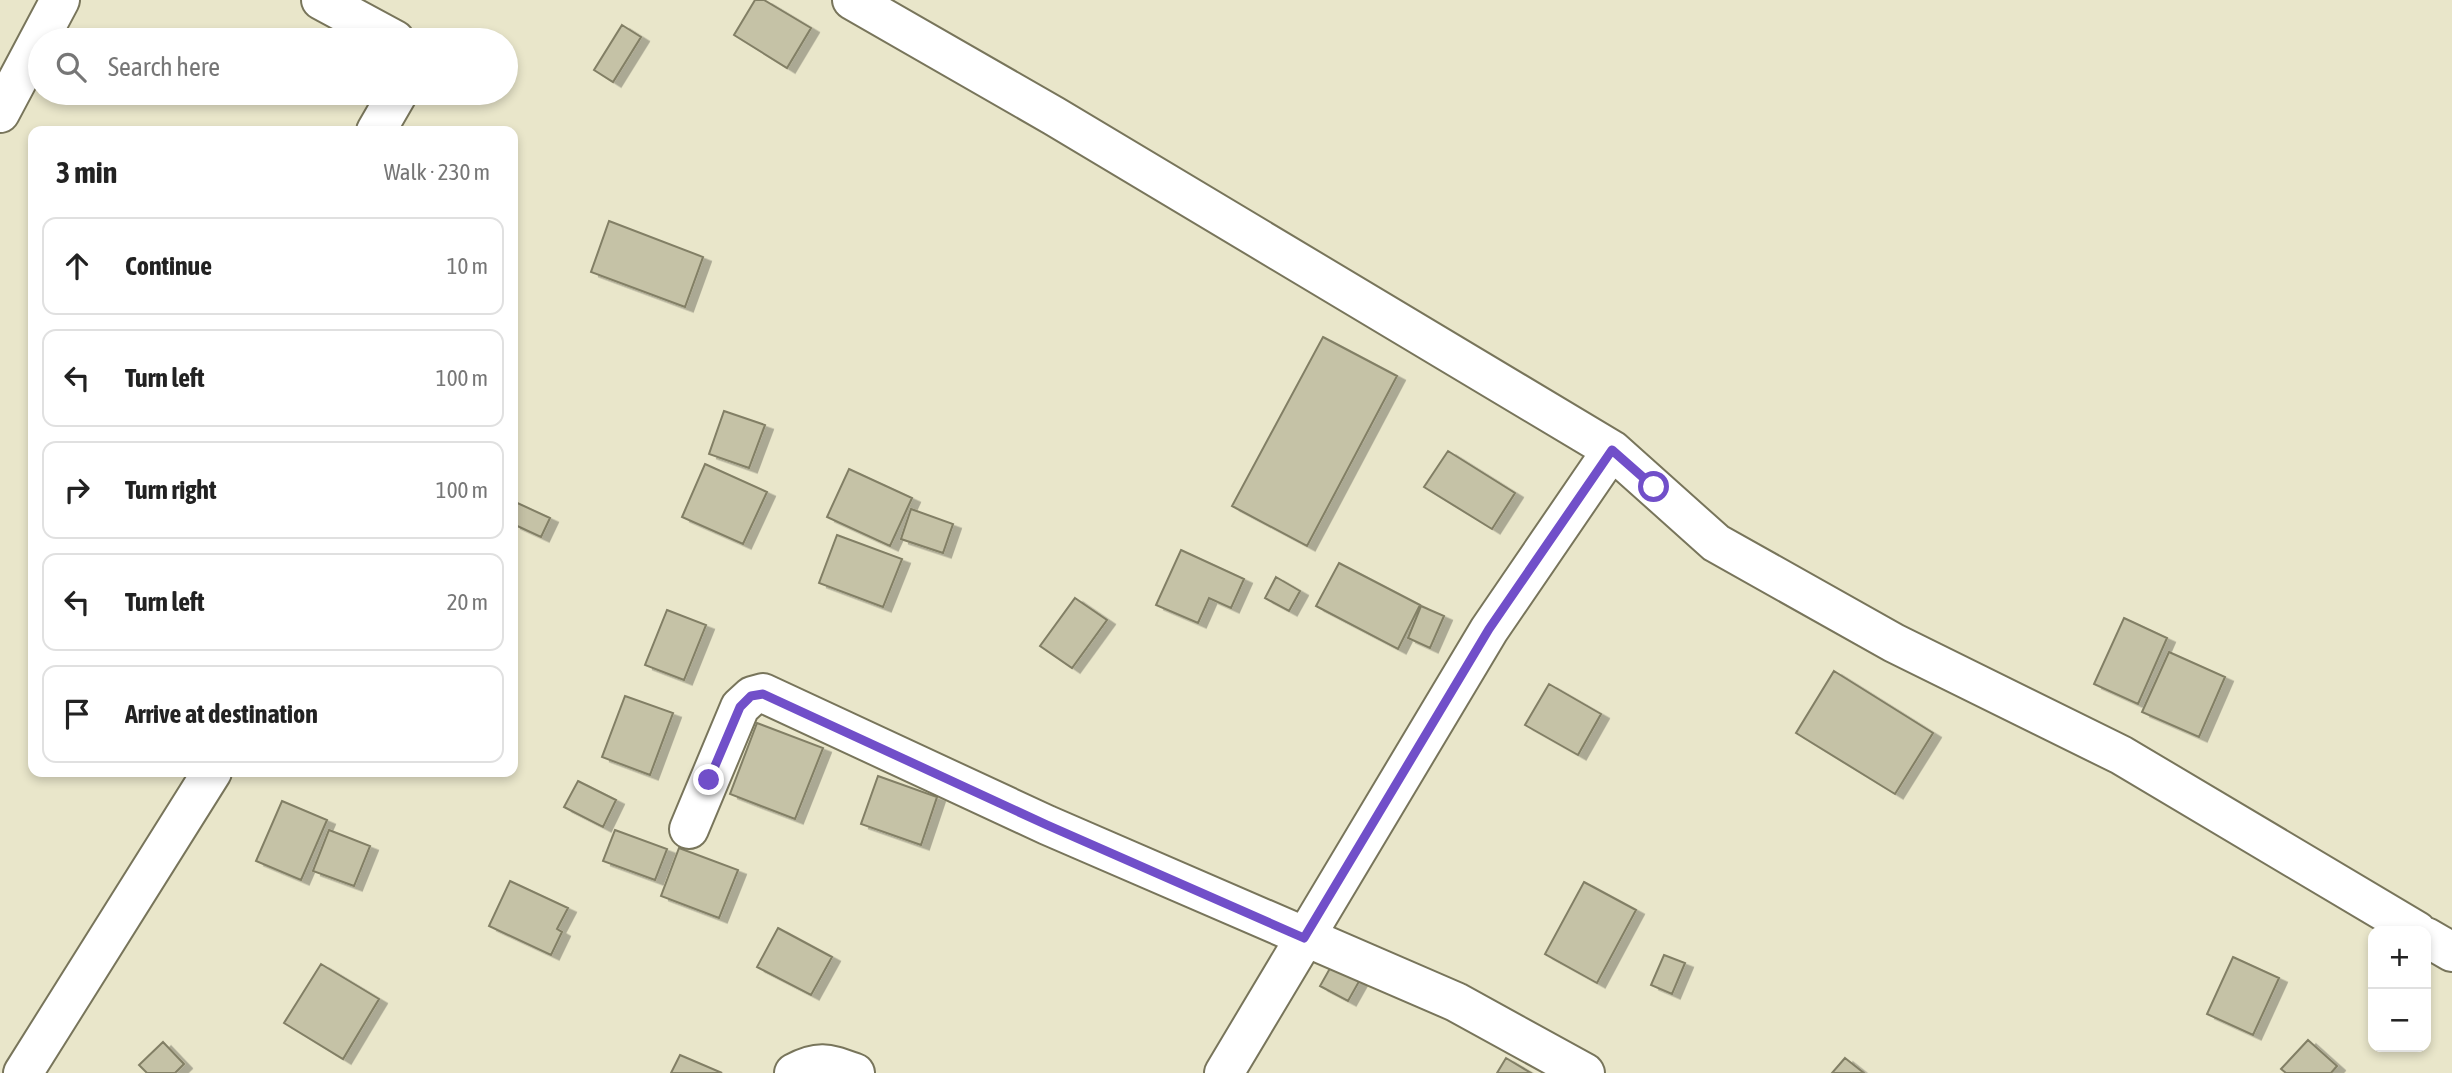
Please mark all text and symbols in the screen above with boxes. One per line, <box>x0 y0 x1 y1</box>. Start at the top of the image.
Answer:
search box <box>28 28 518 105</box>
icon: search <box>52 48 90 86</box>
text: Search here <box>108 52 220 82</box>
text: 3 min <box>56 155 117 189</box>
text: Walk · 230 m <box>384 159 490 185</box>
icon: ahead <box>58 247 96 285</box>
text: Continue <box>125 251 212 281</box>
text: 10 m <box>447 253 488 279</box>
icon: left <box>58 359 96 397</box>
text: Turn left <box>125 363 205 393</box>
text: 100 m <box>436 365 488 391</box>
icon: right <box>58 471 96 509</box>
route start <box>1638 471 1669 502</box>
text: Turn right <box>125 475 216 505</box>
text: 100 m <box>436 477 488 503</box>
icon: left <box>58 583 96 621</box>
text: Turn left <box>125 587 205 617</box>
text: 20 m <box>447 589 488 615</box>
icon: arrive <box>58 695 96 733</box>
text: Arrive at destination <box>125 699 318 729</box>
route end <box>693 764 724 795</box>
map controls <box>2368 926 2431 1052</box>
button: + <box>2368 926 2431 989</box>
button: − <box>2368 989 2431 1052</box>

